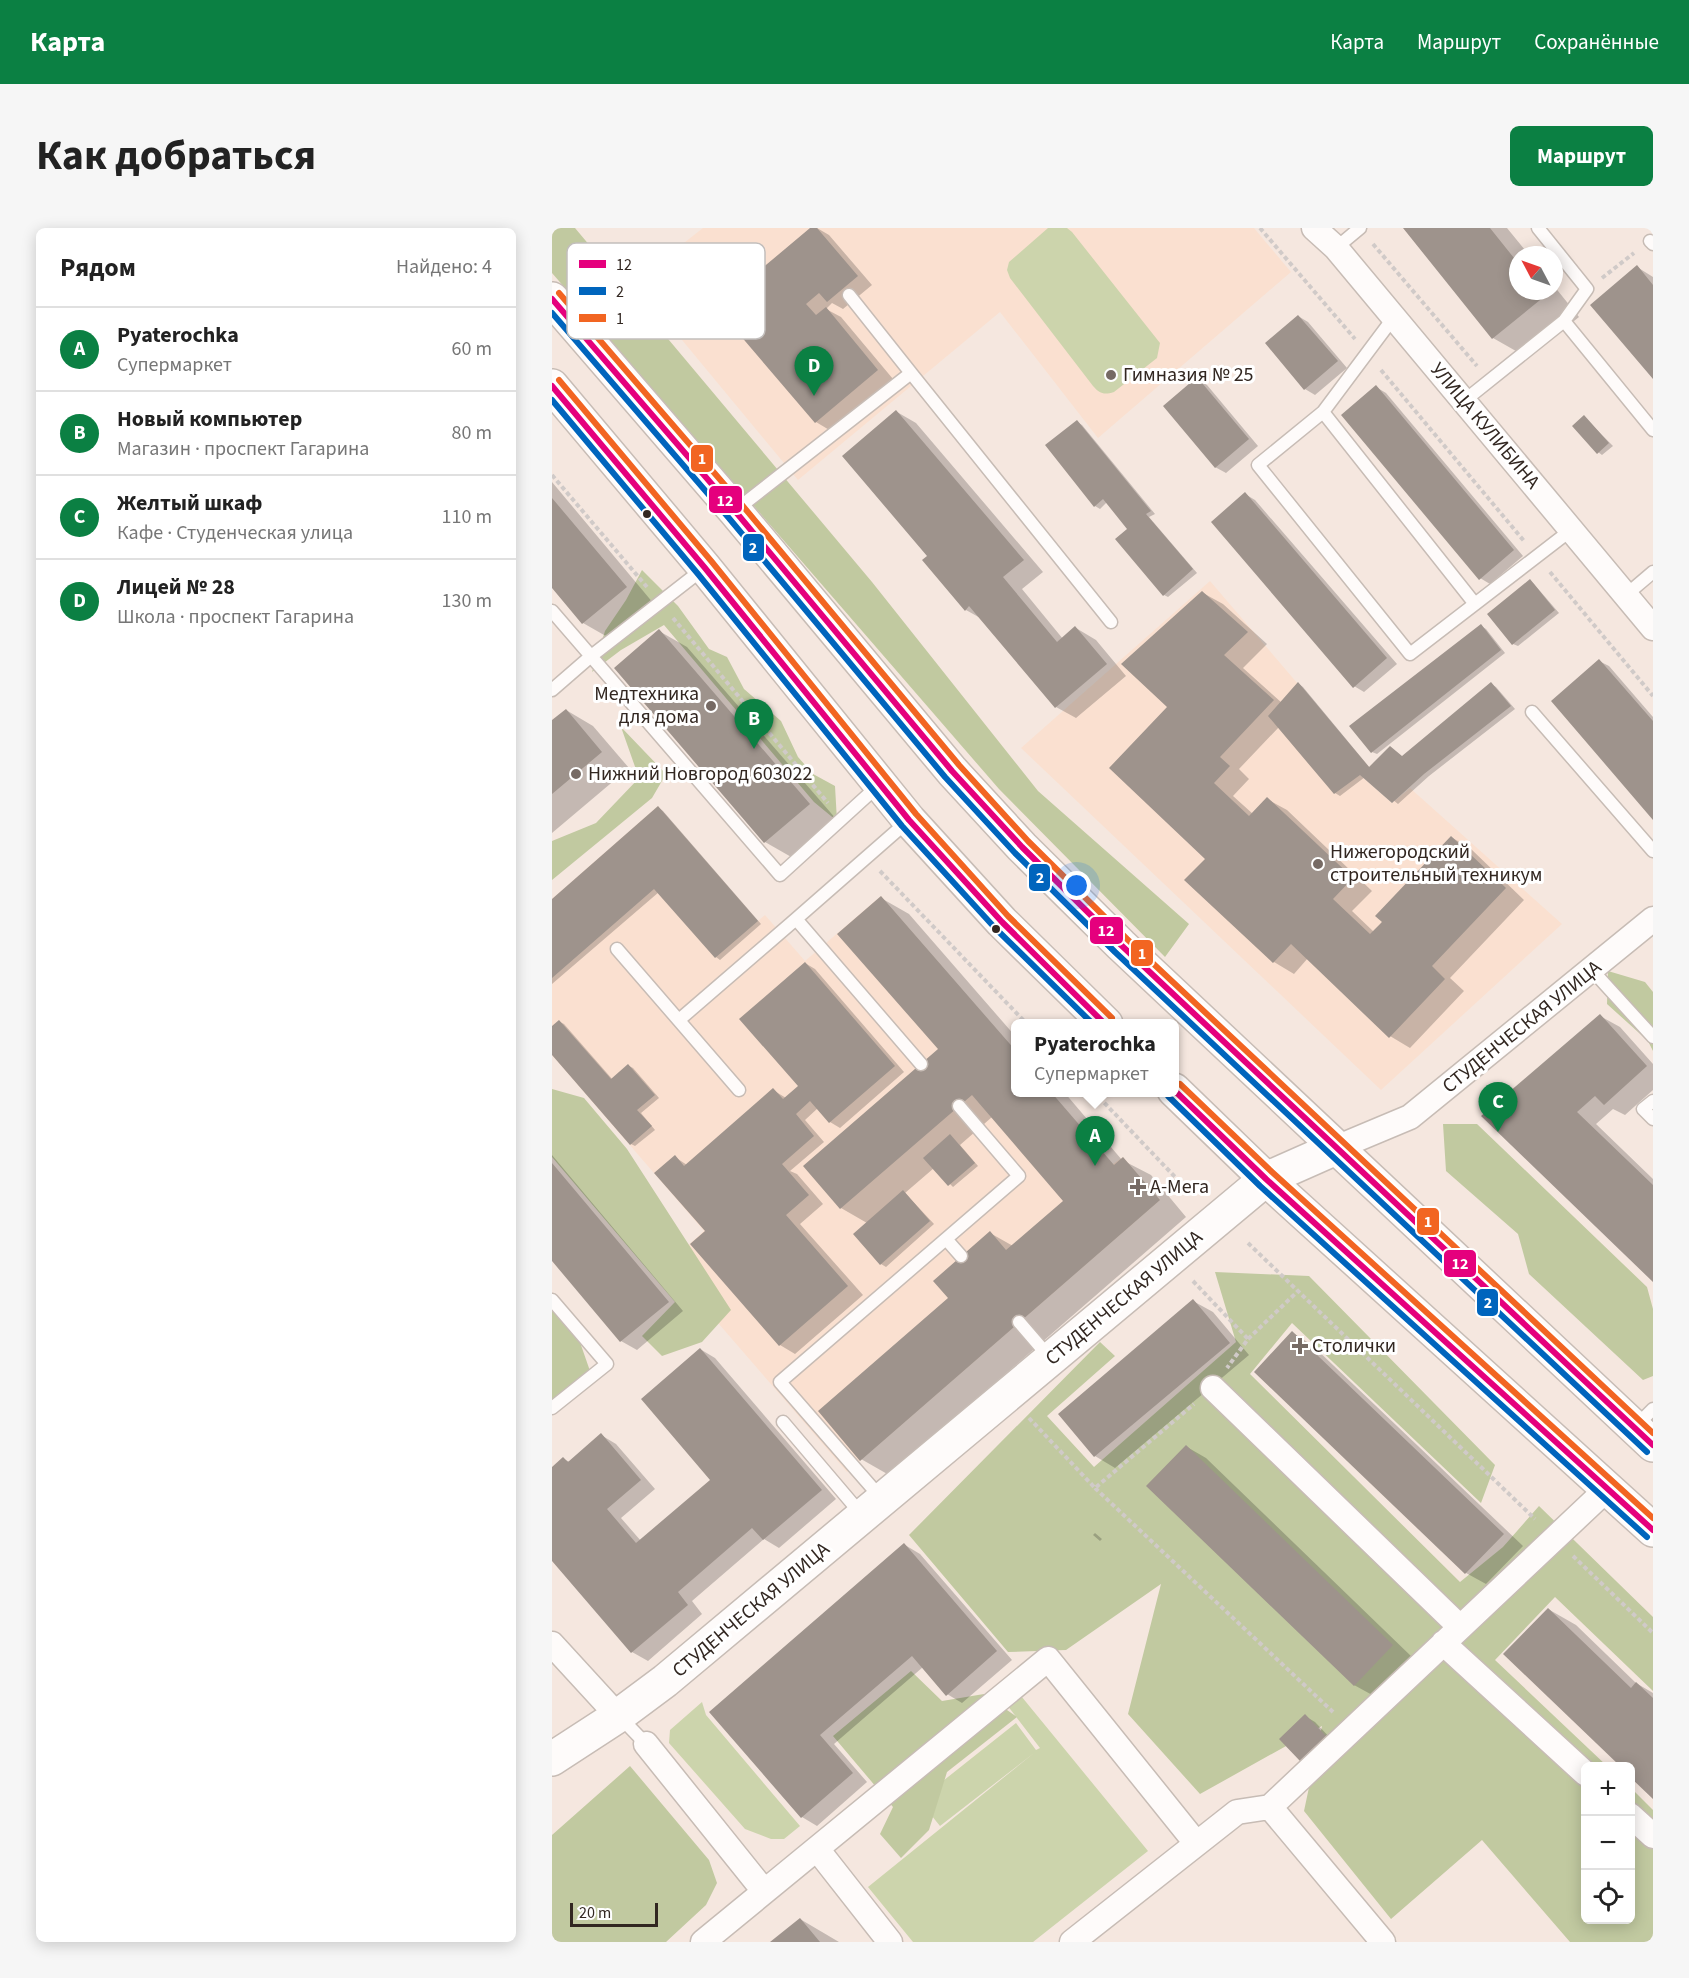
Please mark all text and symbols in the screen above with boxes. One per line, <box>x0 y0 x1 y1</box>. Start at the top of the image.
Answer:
text: Карта <box>30 22 105 62</box>
text: Карта <box>1330 27 1384 57</box>
text: Маршрут <box>1417 27 1501 57</box>
text: Сохранённые <box>1534 27 1659 57</box>
text: Как добраться <box>36 126 316 186</box>
button: Маршрут <box>1510 126 1653 186</box>
legend <box>567 243 765 339</box>
north arrow <box>1509 246 1563 300</box>
text: Рядом <box>60 249 136 286</box>
text: Найдено: 4 <box>396 253 492 281</box>
text: 12 <box>616 254 632 276</box>
text: 2 <box>616 281 624 303</box>
text: 1 <box>616 308 624 330</box>
text: Pyaterochka <box>117 319 239 351</box>
text: A <box>74 335 85 363</box>
text: 60 m <box>452 335 492 363</box>
pin: D <box>794 346 834 396</box>
text: Супермаркет <box>117 351 232 379</box>
street label: УЛИЦА КУЛИБИНА <box>1424 357 1546 495</box>
place label: Гимназия № 25 <box>1123 361 1254 389</box>
marker: Гимназия № 25 <box>1104 368 1118 382</box>
text: Новый компьютер <box>117 403 302 435</box>
text: B <box>73 419 86 447</box>
text: 80 m <box>452 419 492 447</box>
text: Магазин · проспект Гагарина <box>117 435 369 463</box>
line badge: 1 <box>690 444 714 473</box>
text: 1 <box>698 448 706 470</box>
line badge: 12 <box>708 485 743 514</box>
text: Желтый шкаф <box>117 487 262 519</box>
text: 12 <box>717 490 733 512</box>
text: C <box>74 503 85 531</box>
text: 110 m <box>442 503 492 531</box>
unlabelled marker <box>641 508 653 520</box>
text: Кафе · Студенческая улица <box>117 519 353 547</box>
line badge: 2 <box>742 533 765 562</box>
text: 2 <box>749 537 757 559</box>
text: Лицей № 28 <box>117 571 235 603</box>
text: D <box>73 587 86 615</box>
text: 130 m <box>442 587 492 615</box>
text: Школа · проспект Гагарина <box>117 603 354 631</box>
place label: Медтехника для дома <box>594 680 699 731</box>
marker: Медтехника для дома <box>704 699 718 713</box>
pin: B <box>734 700 774 749</box>
place label: Нижний Новгород 603022 <box>588 760 812 788</box>
marker: Нижний Новгород 603022 <box>569 767 583 781</box>
place label: Нижегородский строительный техникум <box>1330 838 1542 889</box>
marker: Нижегородский строительный техникум <box>1311 857 1325 871</box>
line badge: 2 <box>1028 863 1051 892</box>
text: 2 <box>1036 867 1044 889</box>
your location <box>1062 871 1091 900</box>
line badge: 12 <box>1089 916 1124 945</box>
text: 12 <box>1098 920 1114 942</box>
unlabelled marker <box>990 923 1002 935</box>
line badge: 1 <box>1130 939 1154 967</box>
text: 1 <box>1138 943 1146 965</box>
street label: СТУДЕНЧЕСКАЯ УЛИЦА <box>1436 954 1608 1100</box>
popup <box>1011 1019 1179 1097</box>
text: Pyaterochka <box>1034 1028 1156 1060</box>
text: Супермаркет <box>1034 1060 1149 1088</box>
pin: C <box>1478 1082 1518 1132</box>
pin: A <box>1076 1116 1114 1166</box>
place label: А-Мега <box>1150 1173 1209 1201</box>
marker: А-Мега <box>1131 1180 1145 1194</box>
line badge: 1 <box>1416 1207 1440 1236</box>
text: 1 <box>1424 1211 1432 1233</box>
street label: СТУДЕНЧЕСКАЯ УЛИЦА <box>1039 1224 1209 1372</box>
line badge: 12 <box>1443 1249 1477 1278</box>
text: 12 <box>1452 1253 1468 1275</box>
line badge: 2 <box>1476 1288 1499 1317</box>
text: 2 <box>1484 1292 1492 1314</box>
place label: Столички <box>1312 1332 1396 1360</box>
marker: Столички <box>1293 1339 1307 1353</box>
street label: СТУДЕНЧЕСКАЯ УЛИЦА <box>666 1536 836 1684</box>
map controls <box>1581 1762 1635 1924</box>
button: + <box>1581 1762 1635 1816</box>
button: − <box>1581 1816 1635 1870</box>
button: locate <box>1581 1870 1635 1924</box>
scale bar <box>570 1900 658 1928</box>
text: 20 m <box>579 1902 611 1924</box>

